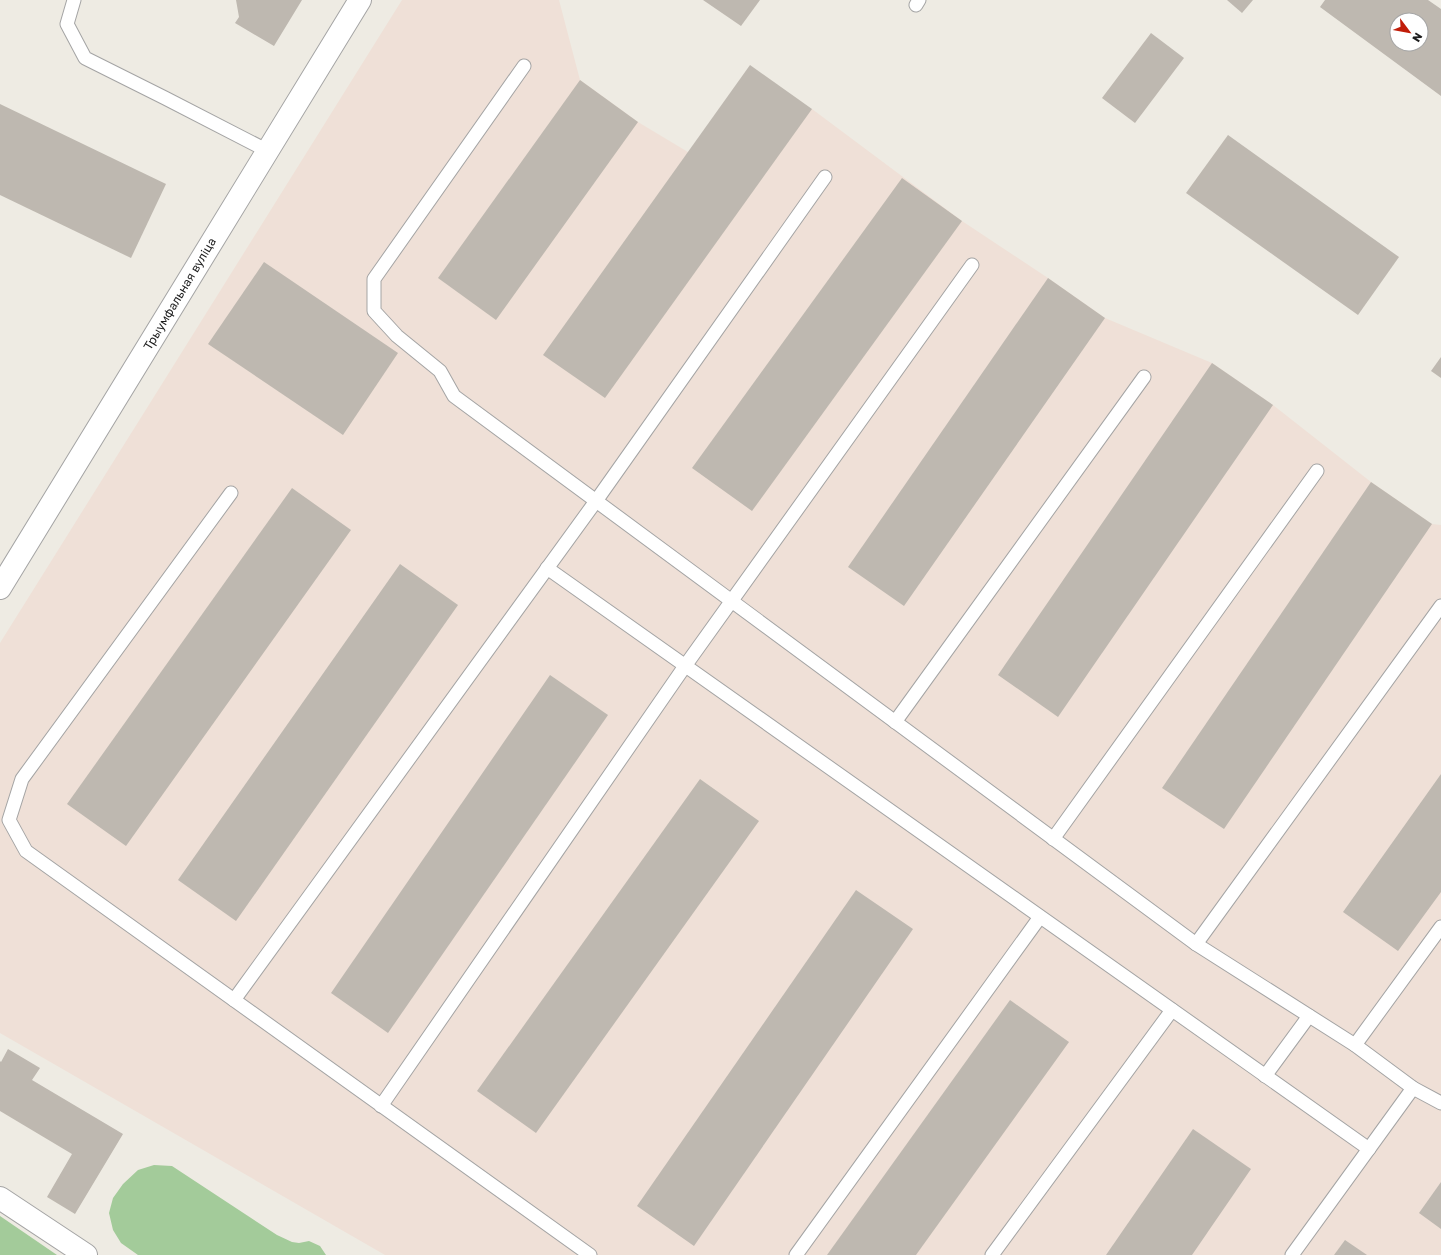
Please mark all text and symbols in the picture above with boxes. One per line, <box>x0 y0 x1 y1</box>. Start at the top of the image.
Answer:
north arrow <box>1389 12 1429 52</box>
text: N <box>1410 31 1426 45</box>
street label: Трыумфальная вуліца <box>140 235 219 353</box>

